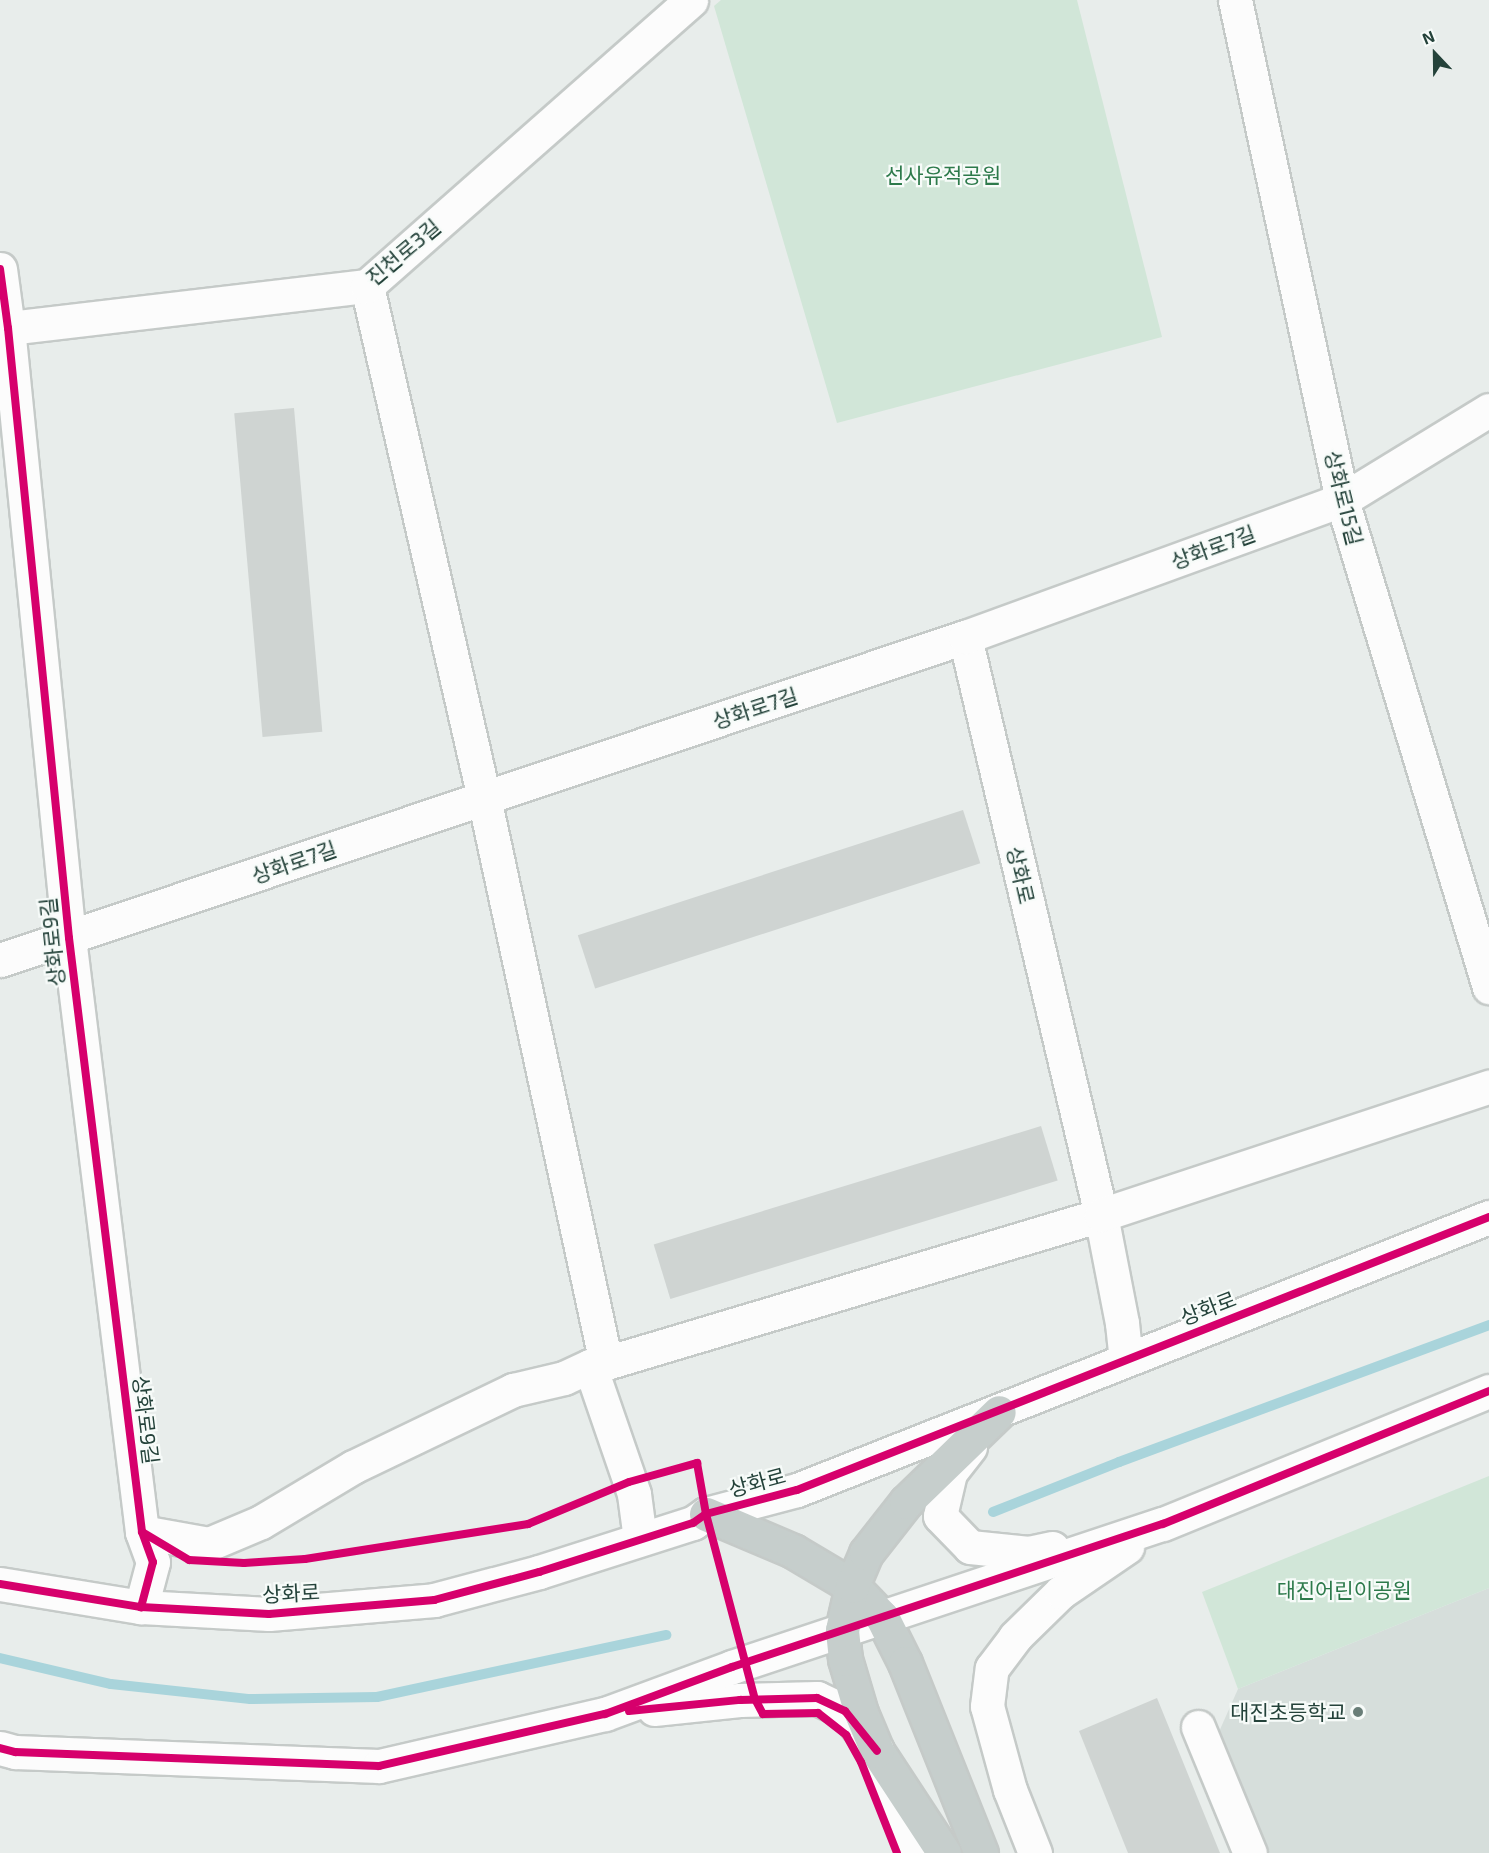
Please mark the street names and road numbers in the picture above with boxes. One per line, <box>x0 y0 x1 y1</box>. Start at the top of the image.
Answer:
street label: 진천로3길 <box>361 214 445 290</box>
street label: 상화로15길 <box>1320 448 1368 548</box>
street label: 상화로7길 <box>1167 520 1259 574</box>
street label: 상화로7길 <box>709 682 801 734</box>
street label: 상화로7길 <box>248 836 340 888</box>
street label: 상화로 <box>1002 844 1040 906</box>
street label: 상화로9길 <box>35 896 69 988</box>
street label: 상화로 <box>1176 1286 1240 1330</box>
street label: 상화로9길 <box>128 1374 164 1466</box>
street label: 상화로 <box>726 1462 788 1502</box>
street label: 상화로 <box>261 1579 321 1607</box>

